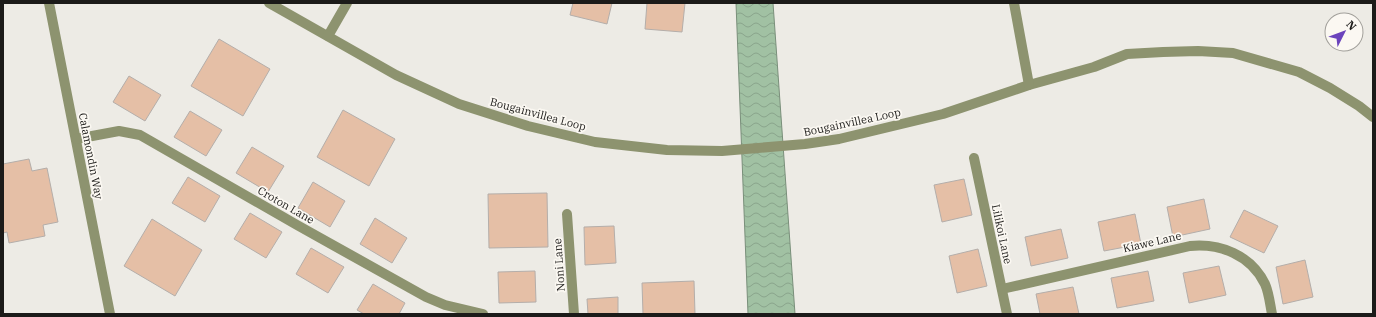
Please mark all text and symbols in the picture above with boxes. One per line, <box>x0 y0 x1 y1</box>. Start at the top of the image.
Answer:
north arrow <box>1324 12 1364 52</box>
text: N <box>1343 17 1360 33</box>
street label: Bougainvillea Loop <box>488 94 588 134</box>
street label: Bougainvillea Loop <box>802 105 902 139</box>
street label: Calamondin Way <box>76 112 106 200</box>
street label: Croton Lane <box>255 183 317 227</box>
street label: Lilikoi Lane <box>989 203 1015 265</box>
street label: Kiawe Lane <box>1121 228 1183 256</box>
street label: Noni Lane <box>550 238 568 292</box>

